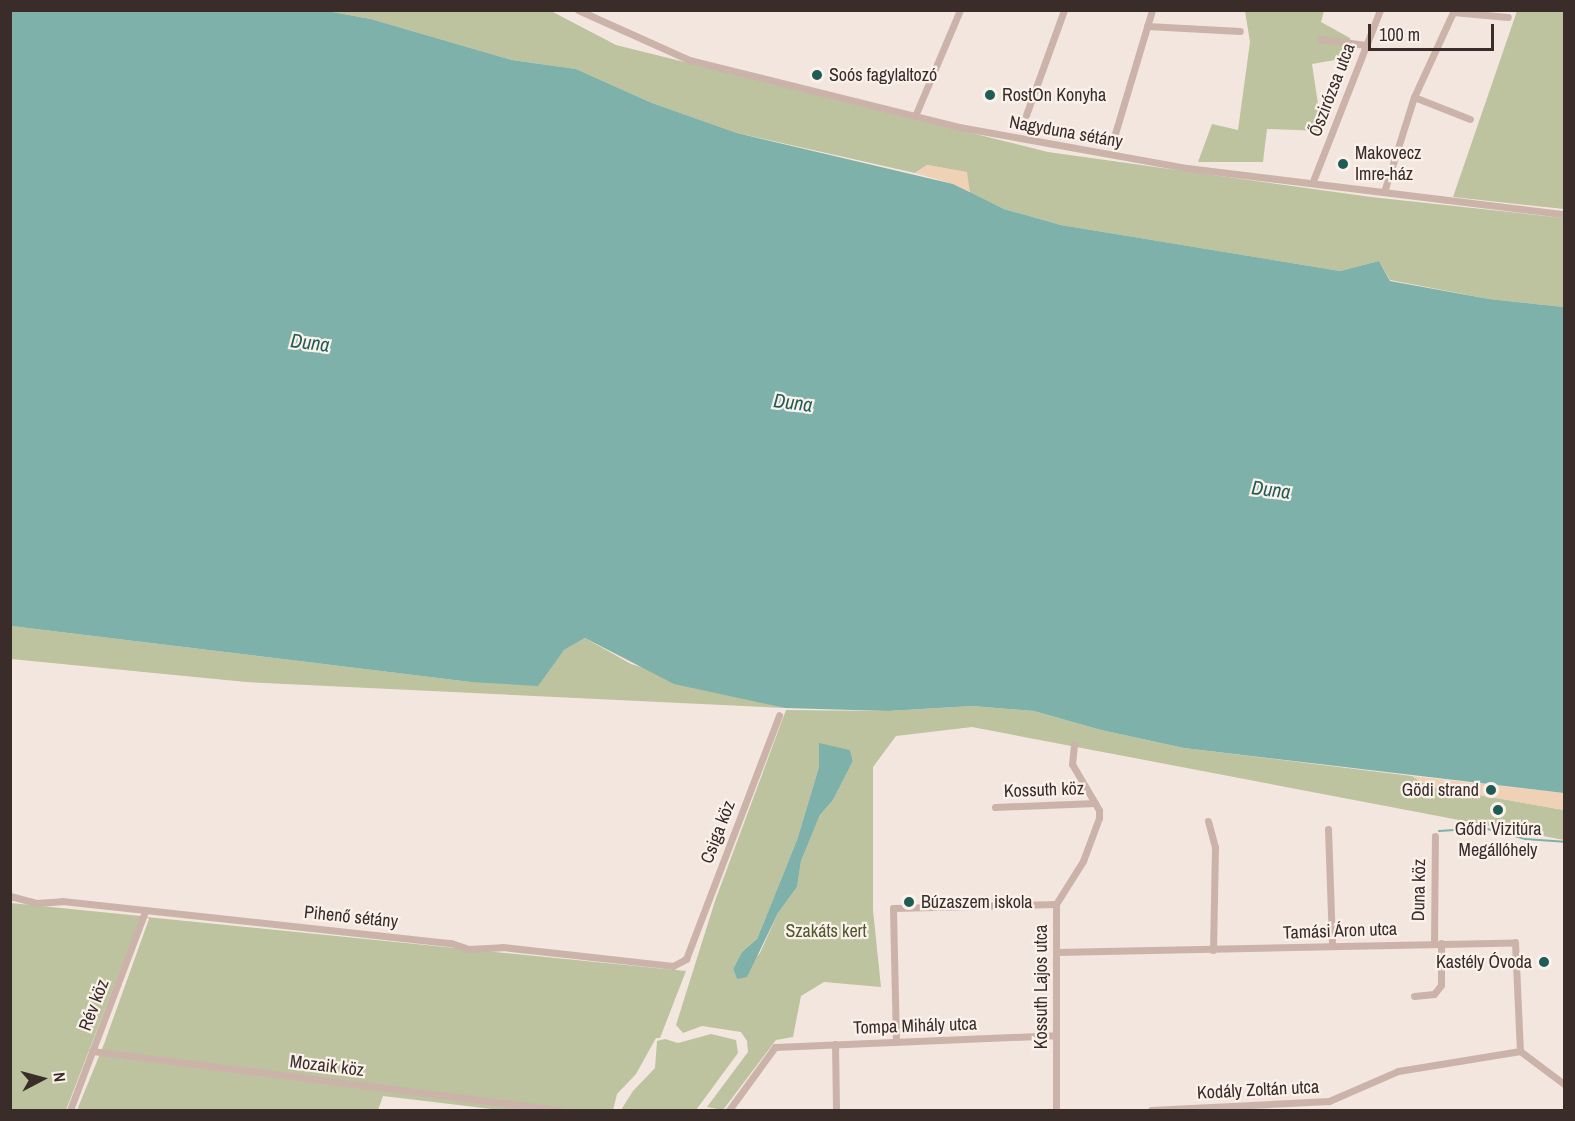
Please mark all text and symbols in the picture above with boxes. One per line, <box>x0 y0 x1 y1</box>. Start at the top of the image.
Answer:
scale bar <box>1371 12 1497 50</box>
text: 100 m <box>1379 22 1420 47</box>
street label: Őszirózsa utca <box>1304 40 1360 140</box>
place label: Soós fagylaltozó <box>829 64 937 86</box>
marker: Soós fagylaltozó <box>810 68 824 82</box>
place label: RostOn Konyha <box>1002 84 1106 106</box>
marker: RostOn Konyha <box>983 88 997 102</box>
street label: Nagyduna sétány <box>1008 111 1124 153</box>
place label: Makovecz Imre-ház <box>1355 143 1421 186</box>
marker: Makovecz Imre-ház <box>1336 157 1350 171</box>
water label: Duna <box>289 328 331 356</box>
water label: Duna <box>772 388 814 416</box>
water label: Duna <box>1250 475 1292 503</box>
street label: Kossuth köz <box>1003 778 1085 802</box>
place label: Gödi strand <box>1402 779 1479 801</box>
marker: Gödi strand <box>1484 783 1498 797</box>
street label: Csiga köz <box>696 797 740 867</box>
marker: Gődi Vizitúra Megállóhely <box>1491 803 1505 817</box>
place label: Gődi Vizitúra Megállóhely <box>1455 819 1541 862</box>
street label: Duna köz <box>1408 859 1430 921</box>
place label: Búzaszem iskola <box>921 891 1033 913</box>
marker: Búzaszem iskola <box>902 895 916 909</box>
street label: Pihenő sétány <box>303 901 399 933</box>
street label: Tamási Áron utca <box>1282 918 1398 944</box>
park label: Szakáts kert <box>785 920 867 942</box>
street label: Kossuth Lajos utca <box>1030 925 1052 1049</box>
place label: Kastély Óvoda <box>1436 951 1532 973</box>
marker: Kastély Óvoda <box>1537 955 1551 969</box>
street label: Rév köz <box>74 976 114 1034</box>
street label: Tompa Mihály utca <box>853 1013 977 1039</box>
north arrow <box>12 1049 72 1109</box>
street label: Mozaik köz <box>289 1051 365 1081</box>
text: N <box>48 1071 71 1083</box>
street label: Kodály Zoltán utca <box>1196 1076 1320 1104</box>

